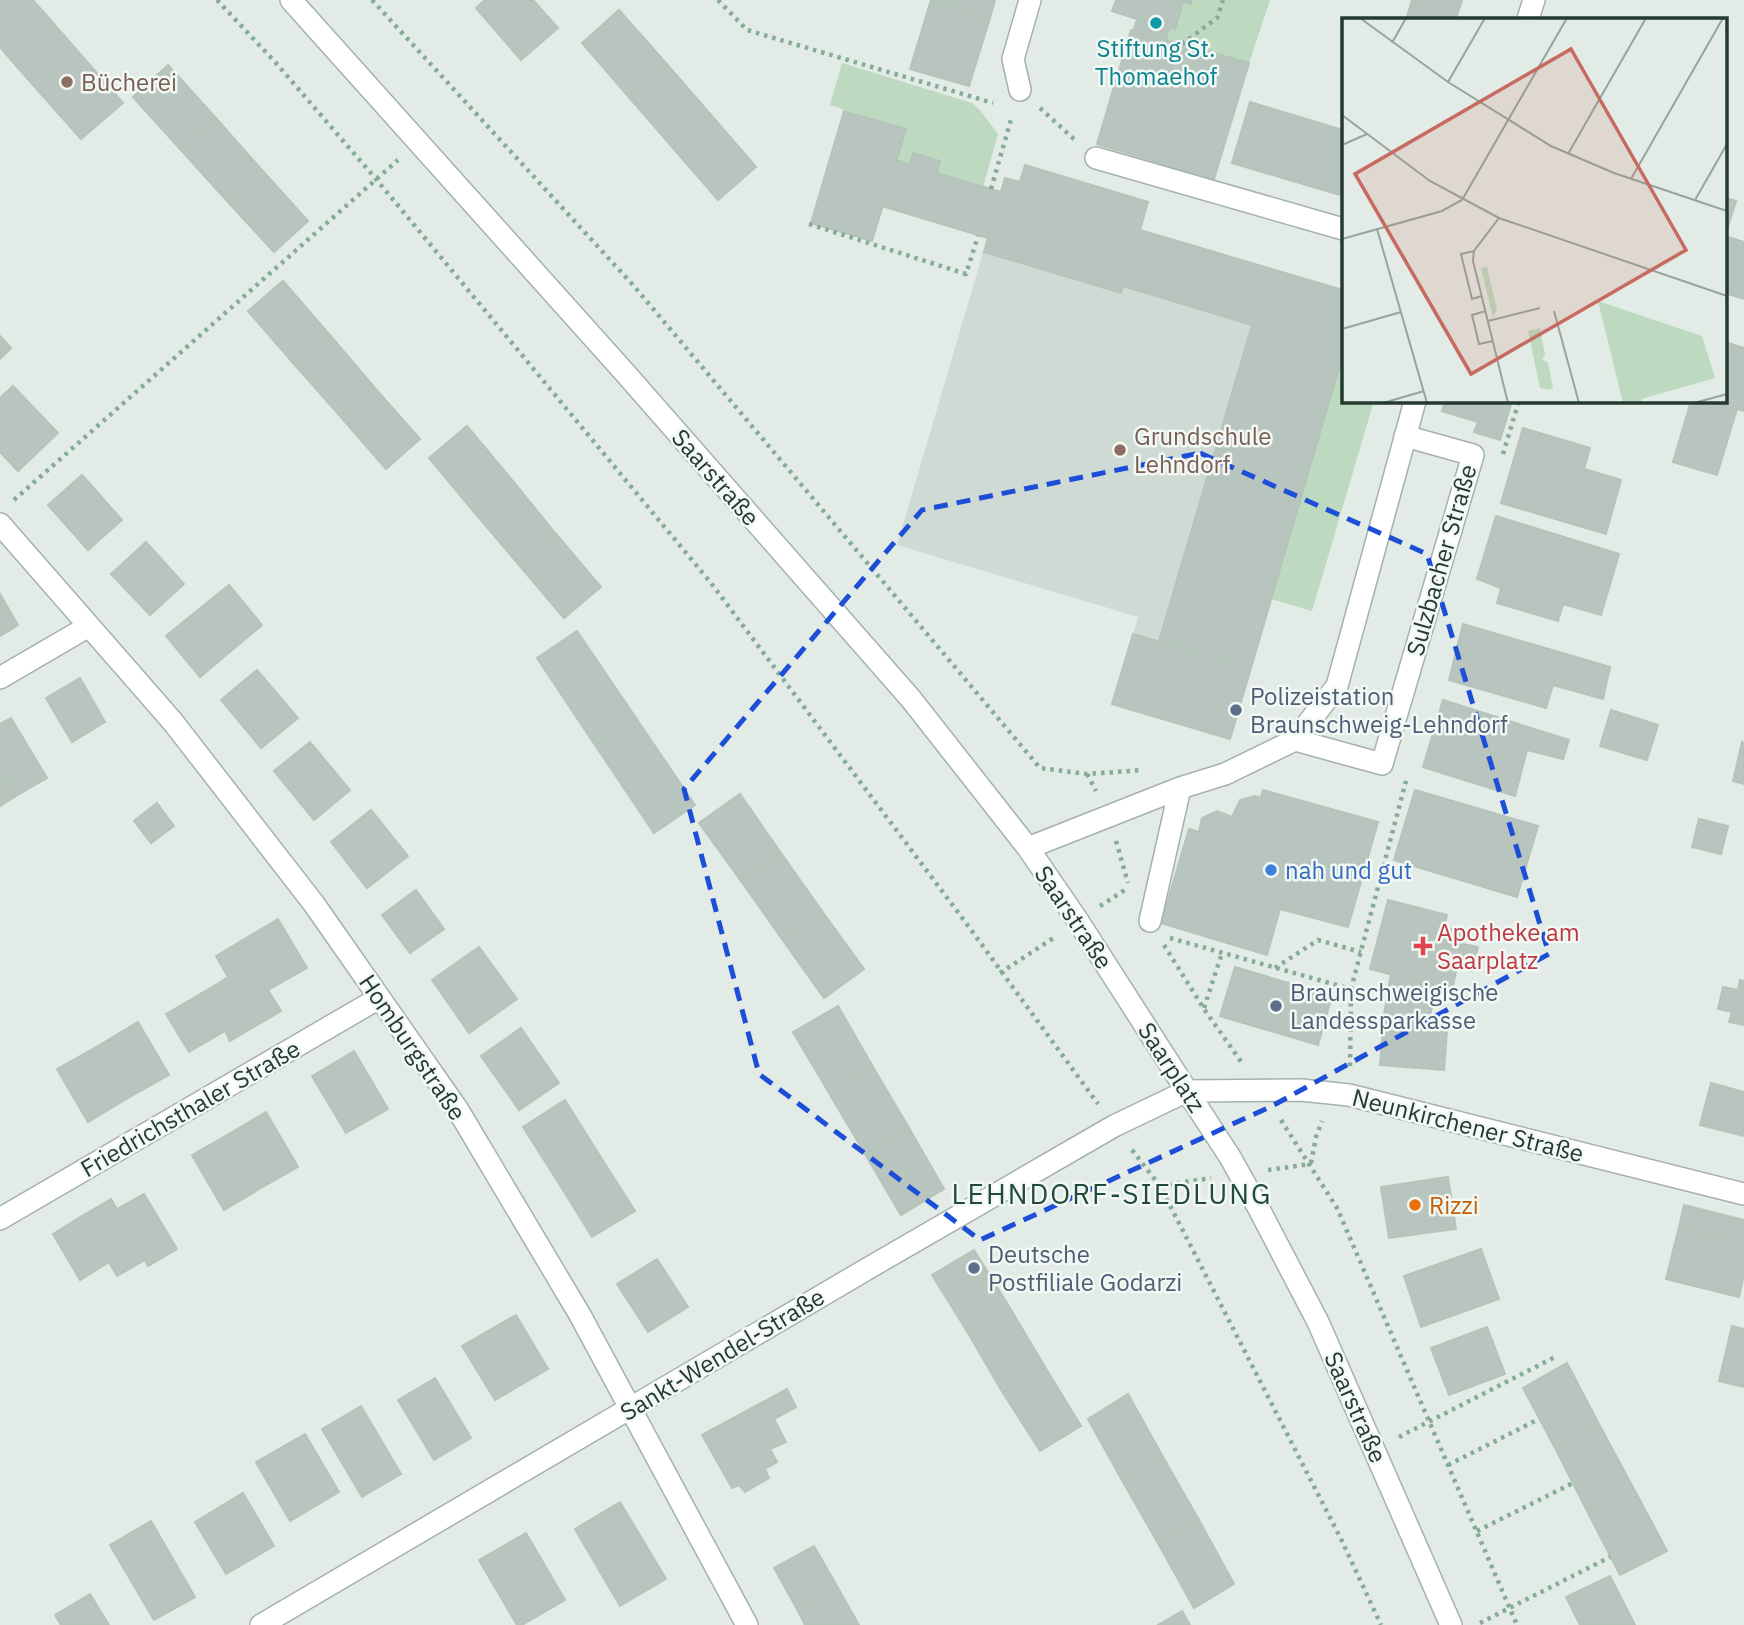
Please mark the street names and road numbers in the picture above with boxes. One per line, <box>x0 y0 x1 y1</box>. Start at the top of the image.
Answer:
street label: Saarstraße <box>665 422 767 532</box>
street label: Sulzbacher Straße <box>1398 461 1484 659</box>
street label: Saarstraße <box>1028 859 1120 975</box>
street label: Homburgstraße <box>352 968 474 1126</box>
street label: Saarplatz <box>1131 1016 1213 1118</box>
street label: Friedrichsthaler Straße <box>74 1032 306 1184</box>
street label: Neunkirchener Straße <box>1349 1081 1587 1169</box>
street label: Sankt-Wendel-Straße <box>614 1280 830 1428</box>
street label: Saarstraße <box>1317 1346 1395 1468</box>

